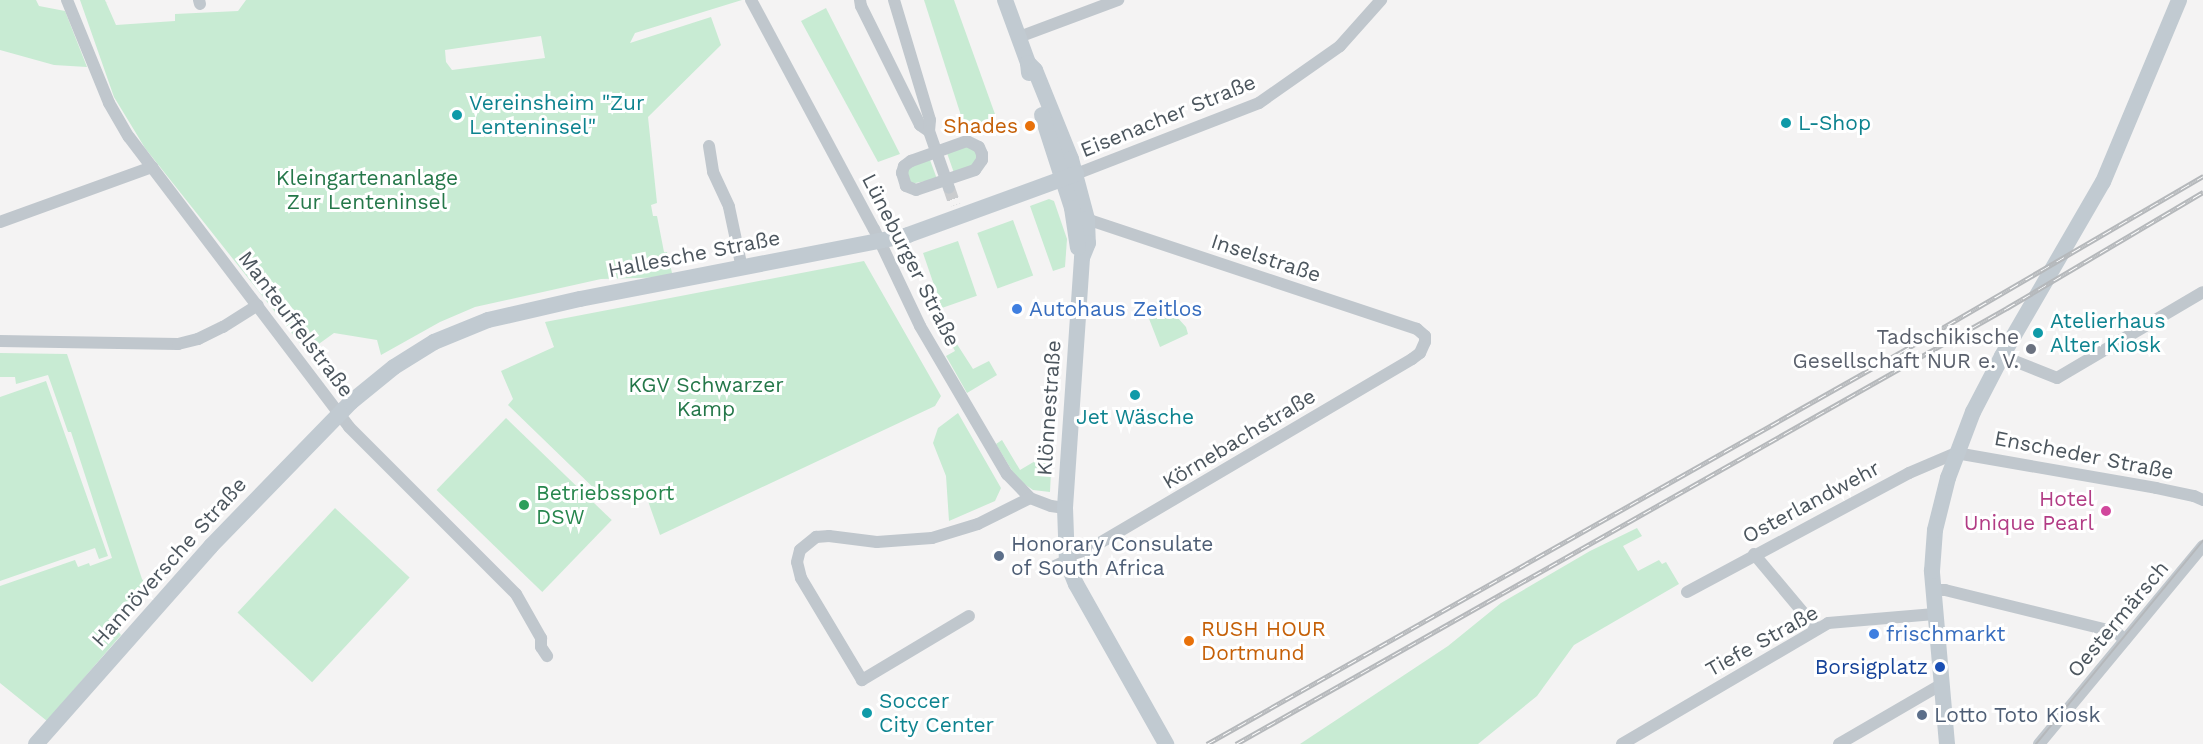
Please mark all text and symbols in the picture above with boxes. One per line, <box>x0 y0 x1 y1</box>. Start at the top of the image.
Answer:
street label: Eisenacher Straße <box>1077 69 1259 163</box>
place label: Vereinsheim "Zur Lenteninsel" <box>469 90 644 140</box>
marker: Vereinsheim "Zur Lenteninsel" <box>450 108 464 122</box>
place label: L-Shop <box>1798 110 1871 136</box>
place label: Shades <box>943 113 1018 139</box>
marker: L-Shop <box>1779 116 1793 130</box>
marker: Shades <box>1023 119 1037 133</box>
park label: Kleingartenanlage Zur Lenteninsel <box>276 165 458 215</box>
street label: Lüneburger Straße <box>856 169 966 351</box>
street label: Hallesche Straße <box>606 225 782 283</box>
street label: Inselstraße <box>1208 228 1324 288</box>
street label: Manteuffelstraße <box>233 246 359 402</box>
place label: Autohaus Zeitlos <box>1029 296 1202 322</box>
marker: Autohaus Zeitlos <box>1010 302 1024 316</box>
place label: Atelierhaus Alter Kiosk <box>2050 308 2166 358</box>
place label: Tadschikische Gesellschaft NUR e. V. <box>1792 324 2019 374</box>
marker: Atelierhaus Alter Kiosk <box>2031 326 2045 340</box>
street label: Klönnestraße <box>1032 339 1066 477</box>
marker: Tadschikische Gesellschaft NUR e. V. <box>2024 342 2038 356</box>
park label: KGV Schwarzer Kamp <box>628 372 784 422</box>
street label: Körnebachstraße <box>1158 383 1320 495</box>
marker: Jet Wäsche <box>1128 388 1142 402</box>
place label: Jet Wäsche <box>1076 404 1194 430</box>
street label: Enscheder Straße <box>1992 425 2176 485</box>
street label: Osterlandwehr <box>1738 455 1884 549</box>
street label: Hannöversche Straße <box>86 472 252 652</box>
place label: Betriebssport DSW <box>536 480 674 530</box>
place label: Hotel Unique Pearl <box>1964 486 2094 536</box>
marker: Betriebssport DSW <box>517 498 531 512</box>
marker: Hotel Unique Pearl <box>2099 504 2113 518</box>
place label: Honorary Consulate of South Africa <box>1011 531 1214 581</box>
marker: Honorary Consulate of South Africa <box>992 549 1006 563</box>
street label: Oestermärsch <box>2062 556 2174 682</box>
street label: Tiefe Straße <box>1701 600 1823 682</box>
place label: RUSH HOUR Dortmund <box>1201 616 1326 666</box>
place label: frischmarkt <box>1886 621 2005 647</box>
marker: frischmarkt <box>1867 627 1881 641</box>
marker: RUSH HOUR Dortmund <box>1182 634 1196 648</box>
place label: Borsigplatz <box>1815 654 1928 680</box>
marker: Borsigplatz <box>1933 660 1947 674</box>
place label: Soccer City Center <box>879 688 995 738</box>
place label: Lotto Toto Kiosk <box>1934 702 2101 728</box>
marker: Soccer City Center <box>860 706 874 720</box>
marker: Lotto Toto Kiosk <box>1915 708 1929 722</box>

